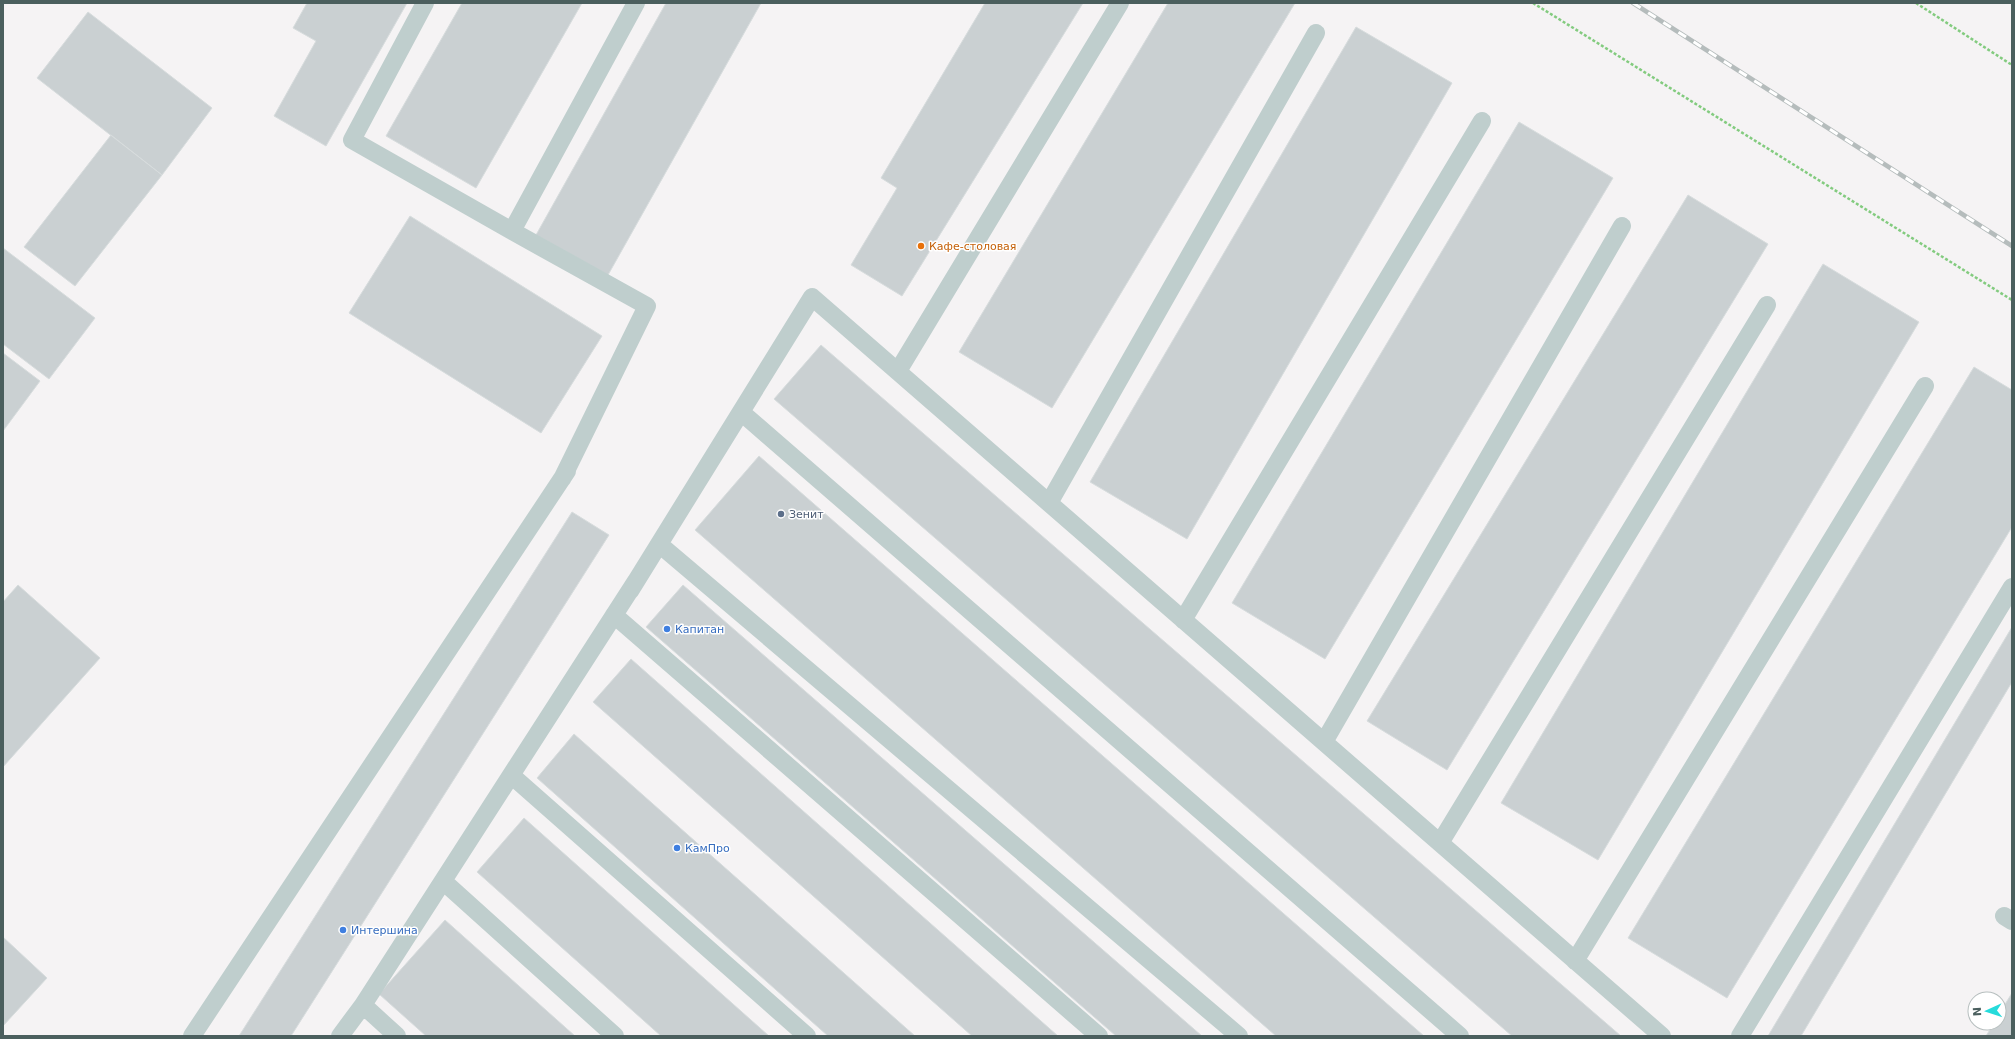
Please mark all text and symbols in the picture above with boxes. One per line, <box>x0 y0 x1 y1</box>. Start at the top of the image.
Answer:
place label: Кафе-столовая <box>929 240 1016 253</box>
marker: Кафе-столовая <box>916 241 926 251</box>
place label: Зенит <box>789 508 824 521</box>
marker: Зенит <box>776 509 786 519</box>
place label: Капитан <box>675 623 724 636</box>
marker: Капитан <box>662 624 672 634</box>
place label: КамПро <box>685 842 730 855</box>
marker: КамПро <box>672 843 682 853</box>
place label: Интершина <box>351 924 418 937</box>
marker: Интершина <box>338 925 348 935</box>
north arrow <box>1967 991 2007 1031</box>
text: N <box>1971 1007 1984 1016</box>

